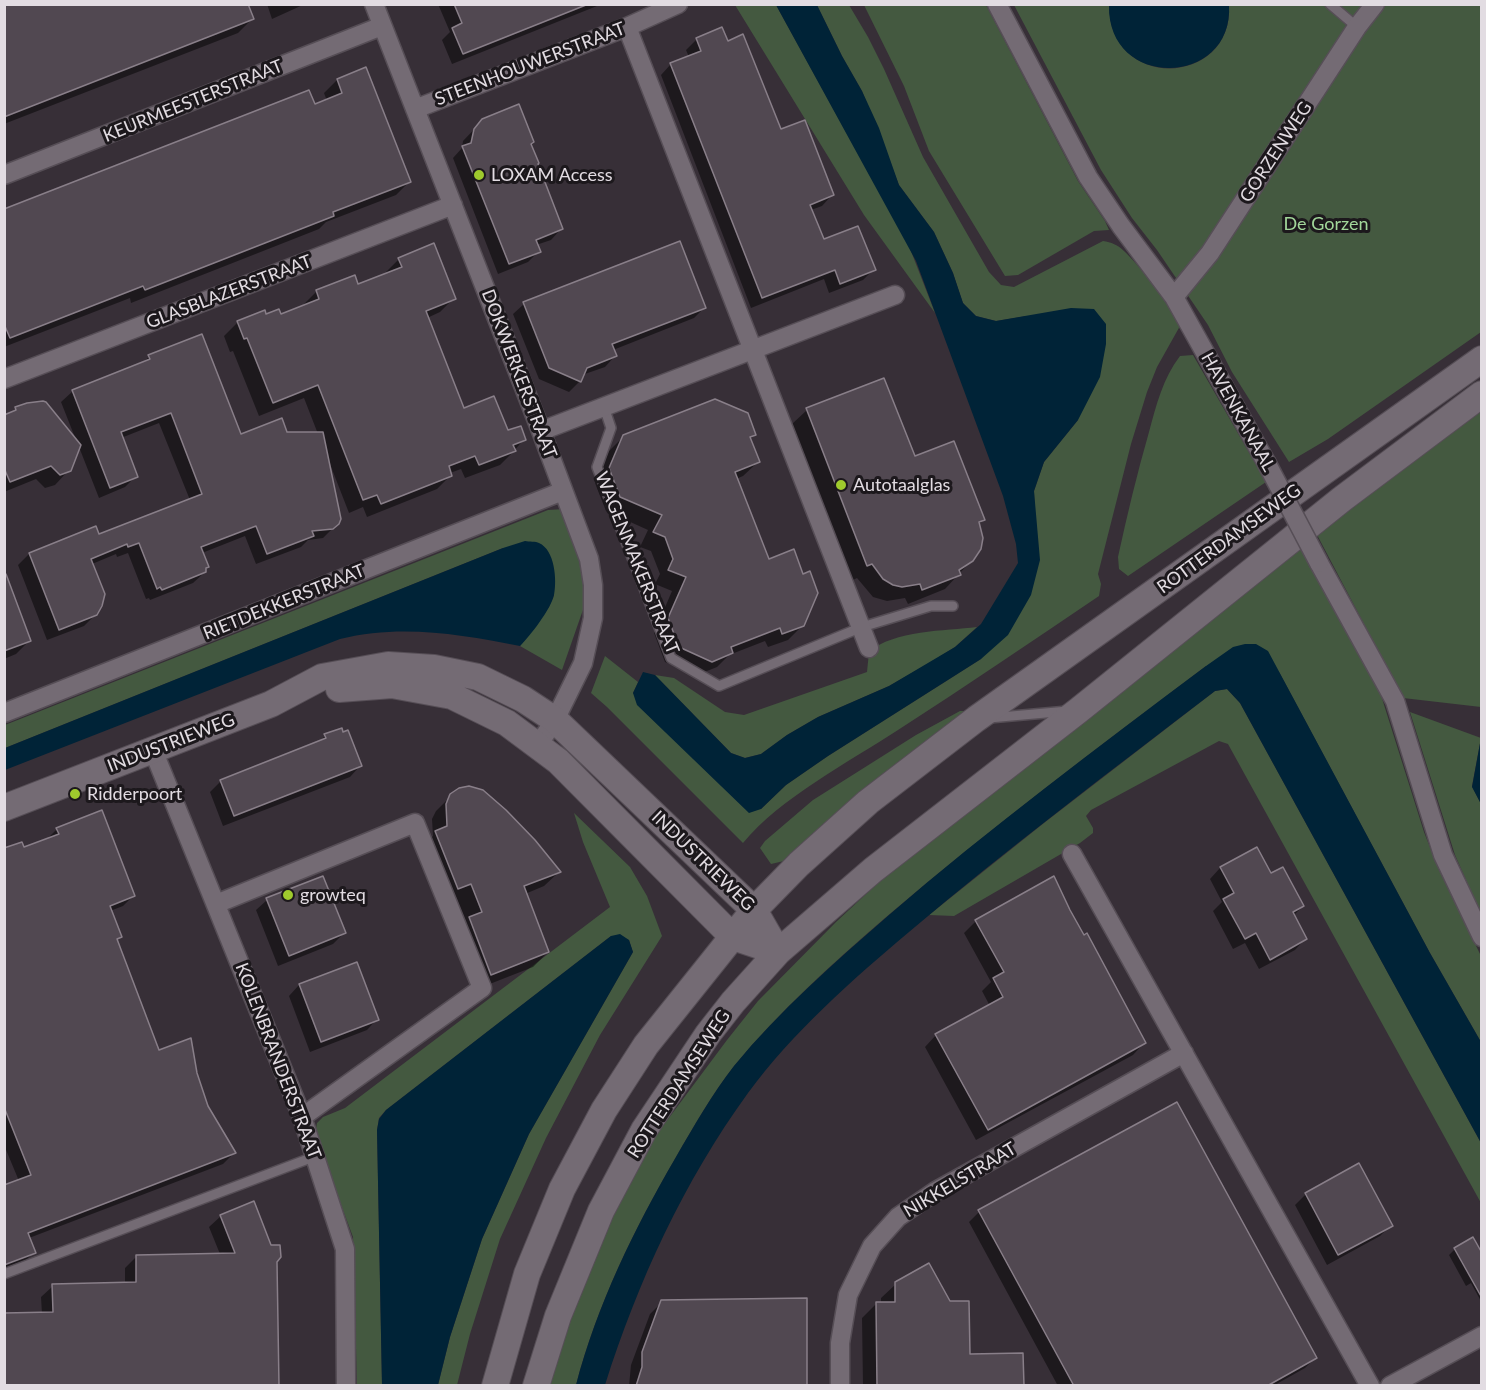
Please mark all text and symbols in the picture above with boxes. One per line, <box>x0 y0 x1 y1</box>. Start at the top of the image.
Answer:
street label: STEENHOUWERSTRAAT <box>432 18 628 110</box>
street label: KEURMEESTERSTRAAT <box>100 55 286 147</box>
street label: GORZENWEG <box>1235 98 1317 206</box>
place label: LOXAM Access <box>491 164 613 186</box>
marker: LOXAM Access <box>472 168 486 182</box>
park label: De Gorzen <box>1284 213 1368 235</box>
street label: GLASBLAZERSTRAAT <box>143 251 315 333</box>
street label: DOKWERKERSTRAAT <box>477 286 561 462</box>
street label: HAVENKANAAL <box>1196 349 1280 475</box>
street label: WAGENMAKERSTRAAT <box>590 469 684 657</box>
place label: Autotaalglas <box>853 474 950 496</box>
marker: Autotaalglas <box>834 478 848 492</box>
street label: ROTTERDAMSEWEG <box>1153 480 1305 598</box>
street label: RIETDEKKERSTRAAT <box>200 560 368 644</box>
street label: INDUSTRIEWEG <box>104 709 238 777</box>
place label: Ridderpoort <box>87 783 182 805</box>
marker: Ridderpoort <box>68 787 82 801</box>
street label: INDUSTRIEWEG <box>647 806 759 916</box>
place label: growteq <box>300 884 366 906</box>
marker: growteq <box>281 888 295 902</box>
street label: KOLENBRANDERSTRAAT <box>231 960 325 1162</box>
street label: ROTTERDAMSEWEG <box>623 1006 735 1162</box>
street label: NIKKELSTRAAT <box>900 1138 1020 1222</box>

